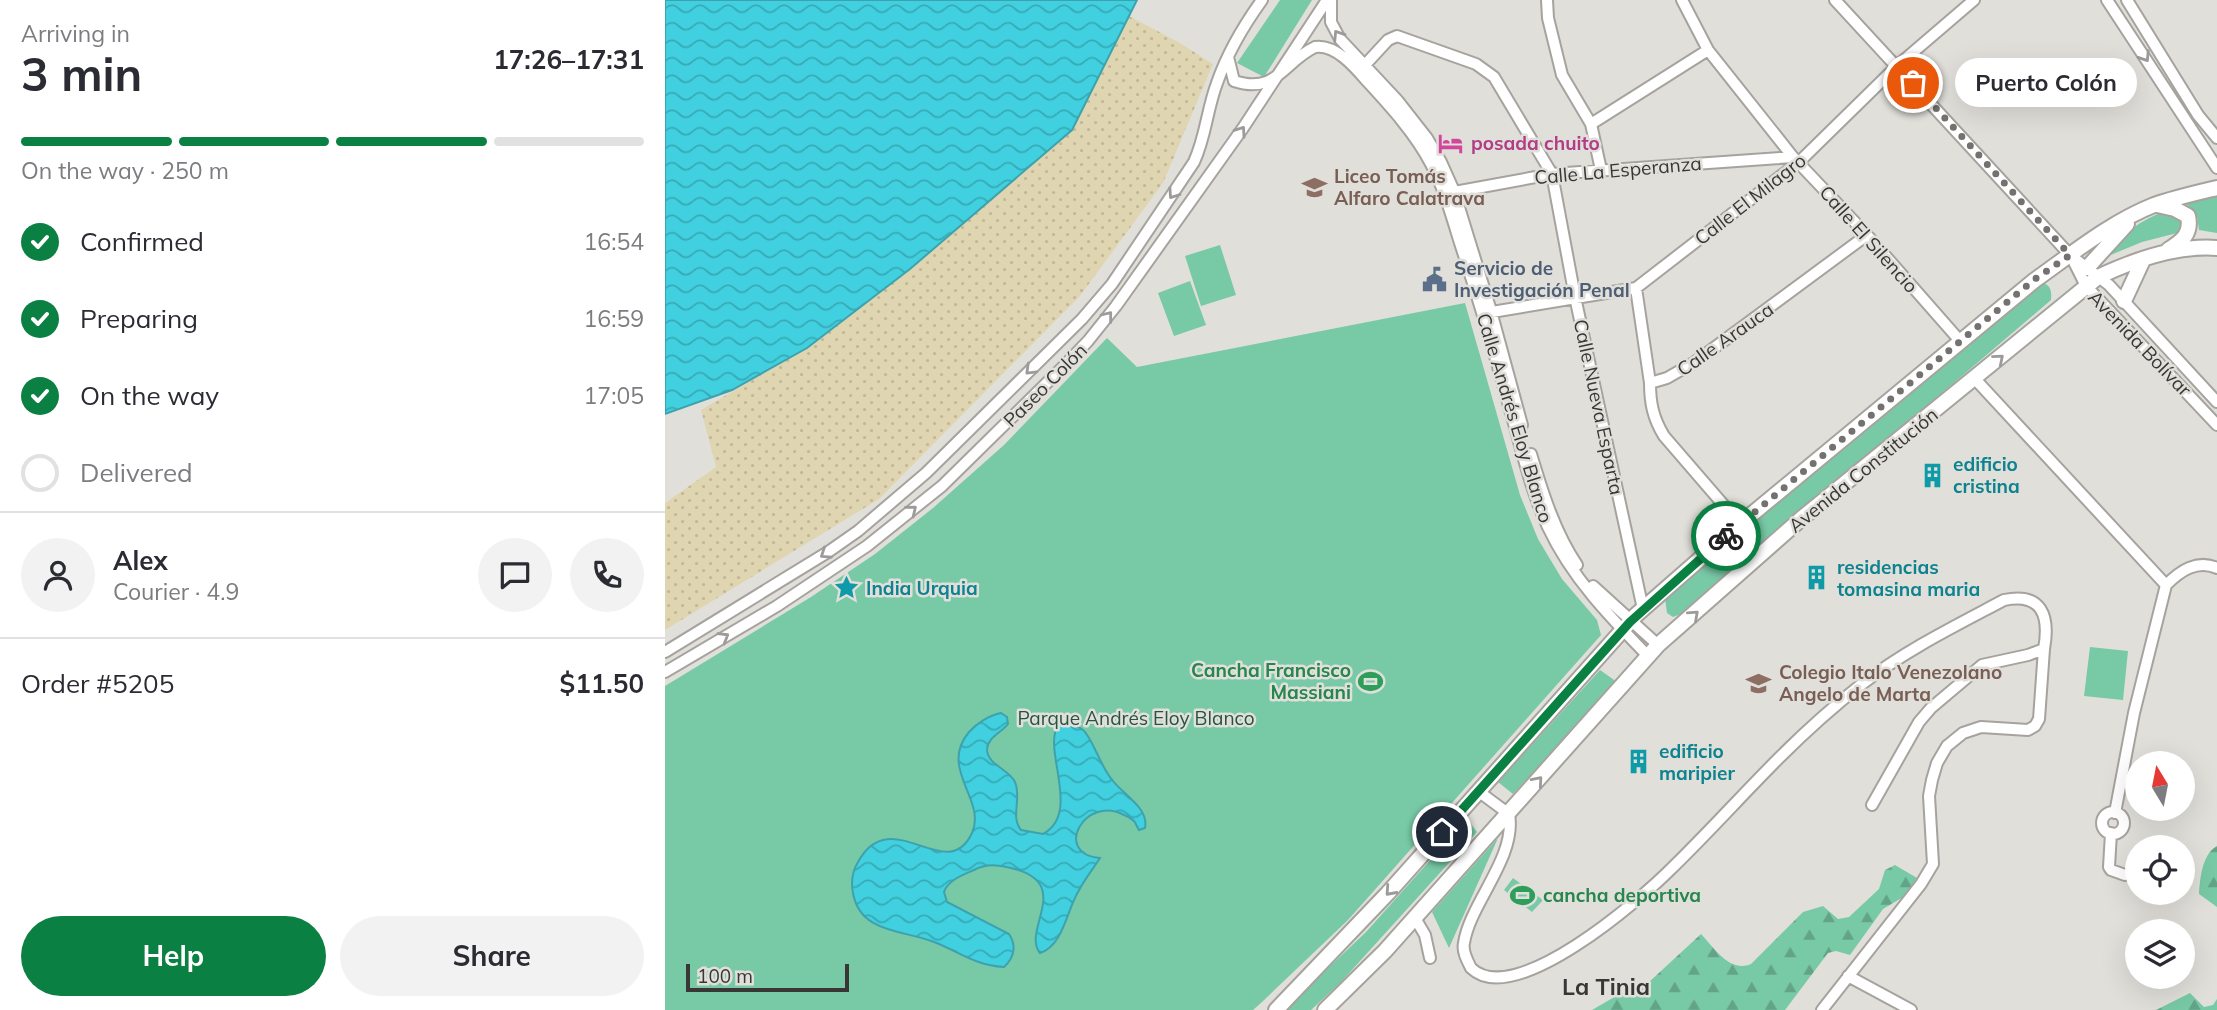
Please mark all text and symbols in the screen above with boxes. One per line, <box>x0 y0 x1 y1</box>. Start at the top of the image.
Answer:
text: Arriving in <box>21 19 130 48</box>
one-way arrow <box>1334 30 1347 43</box>
text: 17:26–17:31 <box>493 43 644 76</box>
text: 3 min <box>21 45 142 103</box>
one-way arrow <box>2137 49 2149 62</box>
pin <box>1883 53 1943 113</box>
callout: Puerto Colón <box>1955 58 2137 108</box>
icon: bag <box>1894 64 1932 102</box>
text: Puerto Colón <box>1975 68 2117 97</box>
one-way arrow <box>1233 126 1245 139</box>
hotel icon: posada chuito <box>1437 129 1465 157</box>
place label: posada chuito <box>1471 131 1600 155</box>
street label: Calle El Milagro <box>1689 148 1811 250</box>
street label: Calle La Esperanza <box>1533 151 1703 189</box>
text: On the way · 250 m <box>21 156 229 185</box>
place label: Liceo Tomás Alfaro Calatrava <box>1334 164 1485 210</box>
school or university icon: Liceo Tomás Alfaro Calatrava <box>1300 173 1328 201</box>
street label: Calle El Silencio <box>1815 180 1923 298</box>
one-way arrow <box>1169 186 1182 199</box>
icon: check <box>21 223 59 261</box>
text: Confirmed <box>80 225 204 258</box>
text: 16:54 <box>584 227 644 256</box>
place label: Servicio de Investigación Penal <box>1454 256 1630 302</box>
public building icon: Servicio de Investigación Penal <box>1420 265 1448 293</box>
street label: Avenida Bolívar <box>2083 285 2197 401</box>
street label: Calle Arauca <box>1672 297 1778 381</box>
icon: check <box>21 300 59 338</box>
text: Preparing <box>80 302 198 335</box>
text: 16:59 <box>584 304 644 333</box>
street label: Calle Andrés Eloy Blanco <box>1472 310 1558 526</box>
one-way arrow <box>1100 311 1113 323</box>
street label: Calle Nueva Esparta <box>1569 317 1629 497</box>
street label: Paseo Colón <box>998 338 1092 432</box>
one-way arrow <box>1990 355 2003 367</box>
one-way arrow <box>1026 362 1039 375</box>
icon: check <box>21 377 59 415</box>
text: On the way <box>80 379 219 412</box>
text: 17:05 <box>584 381 644 410</box>
street label: Avenida Constitución <box>1783 402 1943 538</box>
place label: edificio cristina <box>1953 452 2020 498</box>
text: Delivered <box>80 456 193 489</box>
building icon: edificio cristina <box>1919 461 1947 489</box>
courier <box>1691 501 1761 571</box>
one-way arrow <box>904 506 917 518</box>
icon: bike <box>1707 517 1745 555</box>
button: person <box>21 538 95 612</box>
button: chat <box>478 538 552 612</box>
button: phone <box>570 538 644 612</box>
text: Alex <box>113 544 168 577</box>
one-way arrow <box>820 546 833 558</box>
place label: residencias tomasina maria <box>1837 555 1980 601</box>
building icon: residencias tomasina maria <box>1803 564 1831 592</box>
place icon: India Urquia <box>832 574 860 602</box>
place label: India Urquia <box>866 576 978 600</box>
text: Courier · 4.9 <box>113 577 239 606</box>
one-way arrow <box>1685 611 1698 624</box>
one-way arrow <box>716 632 729 645</box>
place label: Cancha Francisco Massiani <box>1191 658 1351 704</box>
place label: Colegio Italo Venezolano Angelo de Marta <box>1779 660 2002 706</box>
text: Order #5205 <box>21 667 174 700</box>
text: $11.50 <box>560 667 644 700</box>
sports icon: Cancha Francisco Massiani <box>1357 667 1385 695</box>
school or university icon: Colegio Italo Venezolano Angelo de Marta <box>1745 669 1773 697</box>
park label: Parque Andrés Eloy Blanco <box>1017 706 1255 730</box>
place label: edificio maripier <box>1659 739 1735 785</box>
building icon: edificio maripier <box>1625 748 1653 776</box>
north arrow <box>2125 751 2195 821</box>
map controls <box>2125 751 2195 989</box>
one-way arrow <box>1530 776 1542 789</box>
pin <box>1412 802 1472 862</box>
icon: home <box>1423 813 1461 851</box>
button: locate <box>2125 835 2195 905</box>
sports icon: cancha deportiva <box>1509 881 1537 909</box>
one-way arrow <box>1385 883 1398 896</box>
place label: cancha deportiva <box>1543 883 1701 907</box>
button: Help <box>21 916 326 996</box>
button: Share <box>340 916 644 996</box>
button: layers <box>2125 919 2195 989</box>
scale bar <box>686 961 849 993</box>
text: 100 m <box>697 964 753 988</box>
district label: La Tinia <box>1562 972 1650 1001</box>

